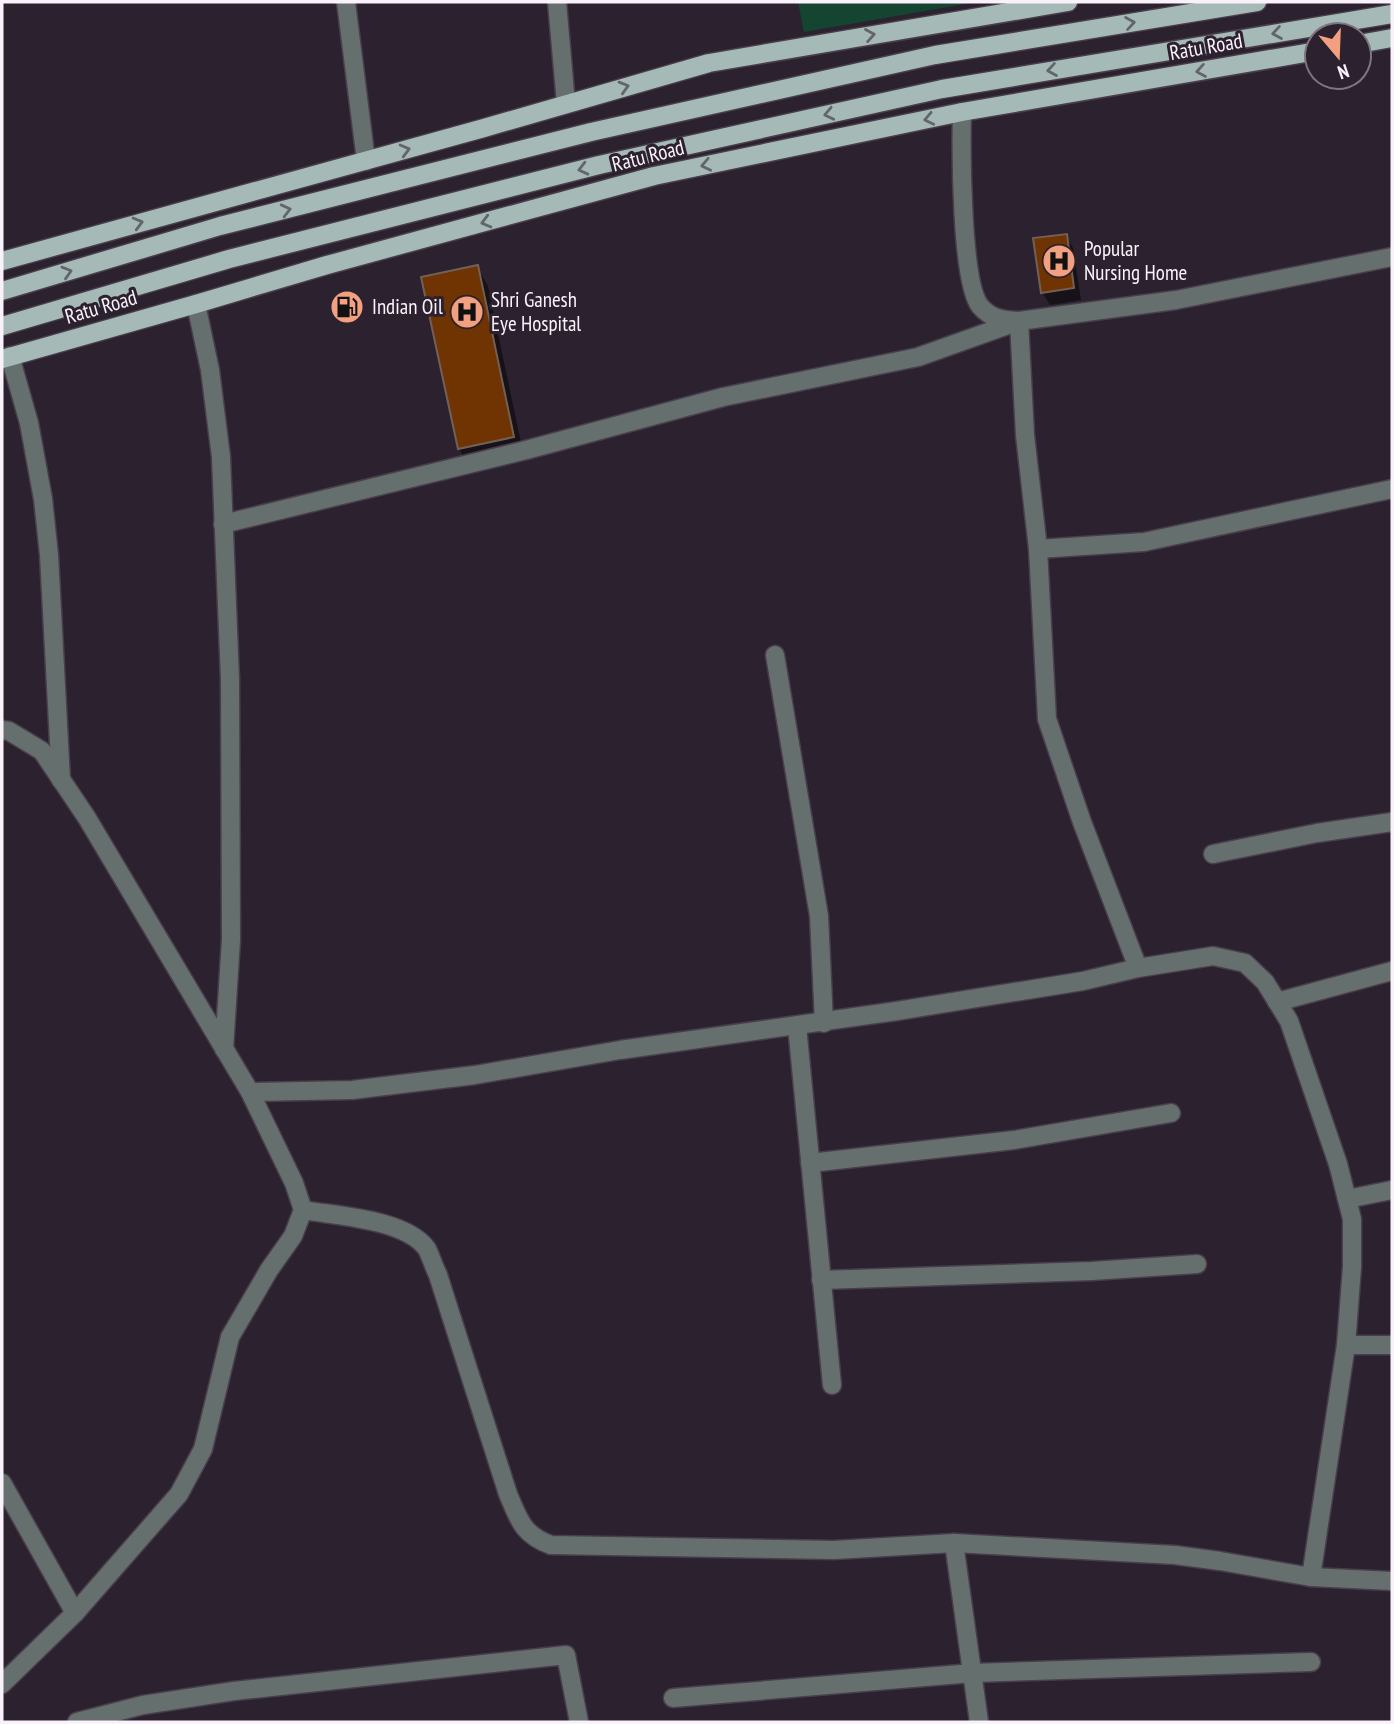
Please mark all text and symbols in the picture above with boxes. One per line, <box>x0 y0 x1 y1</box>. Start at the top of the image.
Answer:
one-way arrow <box>1124 16 1136 31</box>
north arrow <box>1303 21 1373 91</box>
one-way arrow <box>1271 25 1283 40</box>
street label: Ratu Road <box>1167 27 1245 66</box>
one-way arrow <box>864 28 876 43</box>
text: N <box>1335 59 1352 85</box>
one-way arrow <box>1046 62 1058 77</box>
one-way arrow <box>1196 63 1207 78</box>
one-way arrow <box>617 81 629 96</box>
one-way arrow <box>823 105 835 120</box>
one-way arrow <box>923 111 935 126</box>
street label: Ratu Road <box>609 134 687 178</box>
one-way arrow <box>399 144 411 158</box>
one-way arrow <box>700 157 712 172</box>
one-way arrow <box>577 161 589 175</box>
one-way arrow <box>280 204 292 218</box>
one-way arrow <box>480 213 492 228</box>
one-way arrow <box>132 217 144 231</box>
place label: Popular Nursing Home <box>1084 235 1187 286</box>
hospital icon: Popular Nursing Home <box>1040 242 1078 280</box>
one-way arrow <box>61 265 73 280</box>
street label: Ratu Road <box>62 283 140 330</box>
place label: Shri Ganesh Eye Hospital <box>491 286 581 337</box>
fuel station icon: Indian Oil <box>328 288 366 326</box>
place label: Indian Oil <box>372 293 443 320</box>
hospital icon: Shri Ganesh Eye Hospital <box>448 293 486 331</box>

